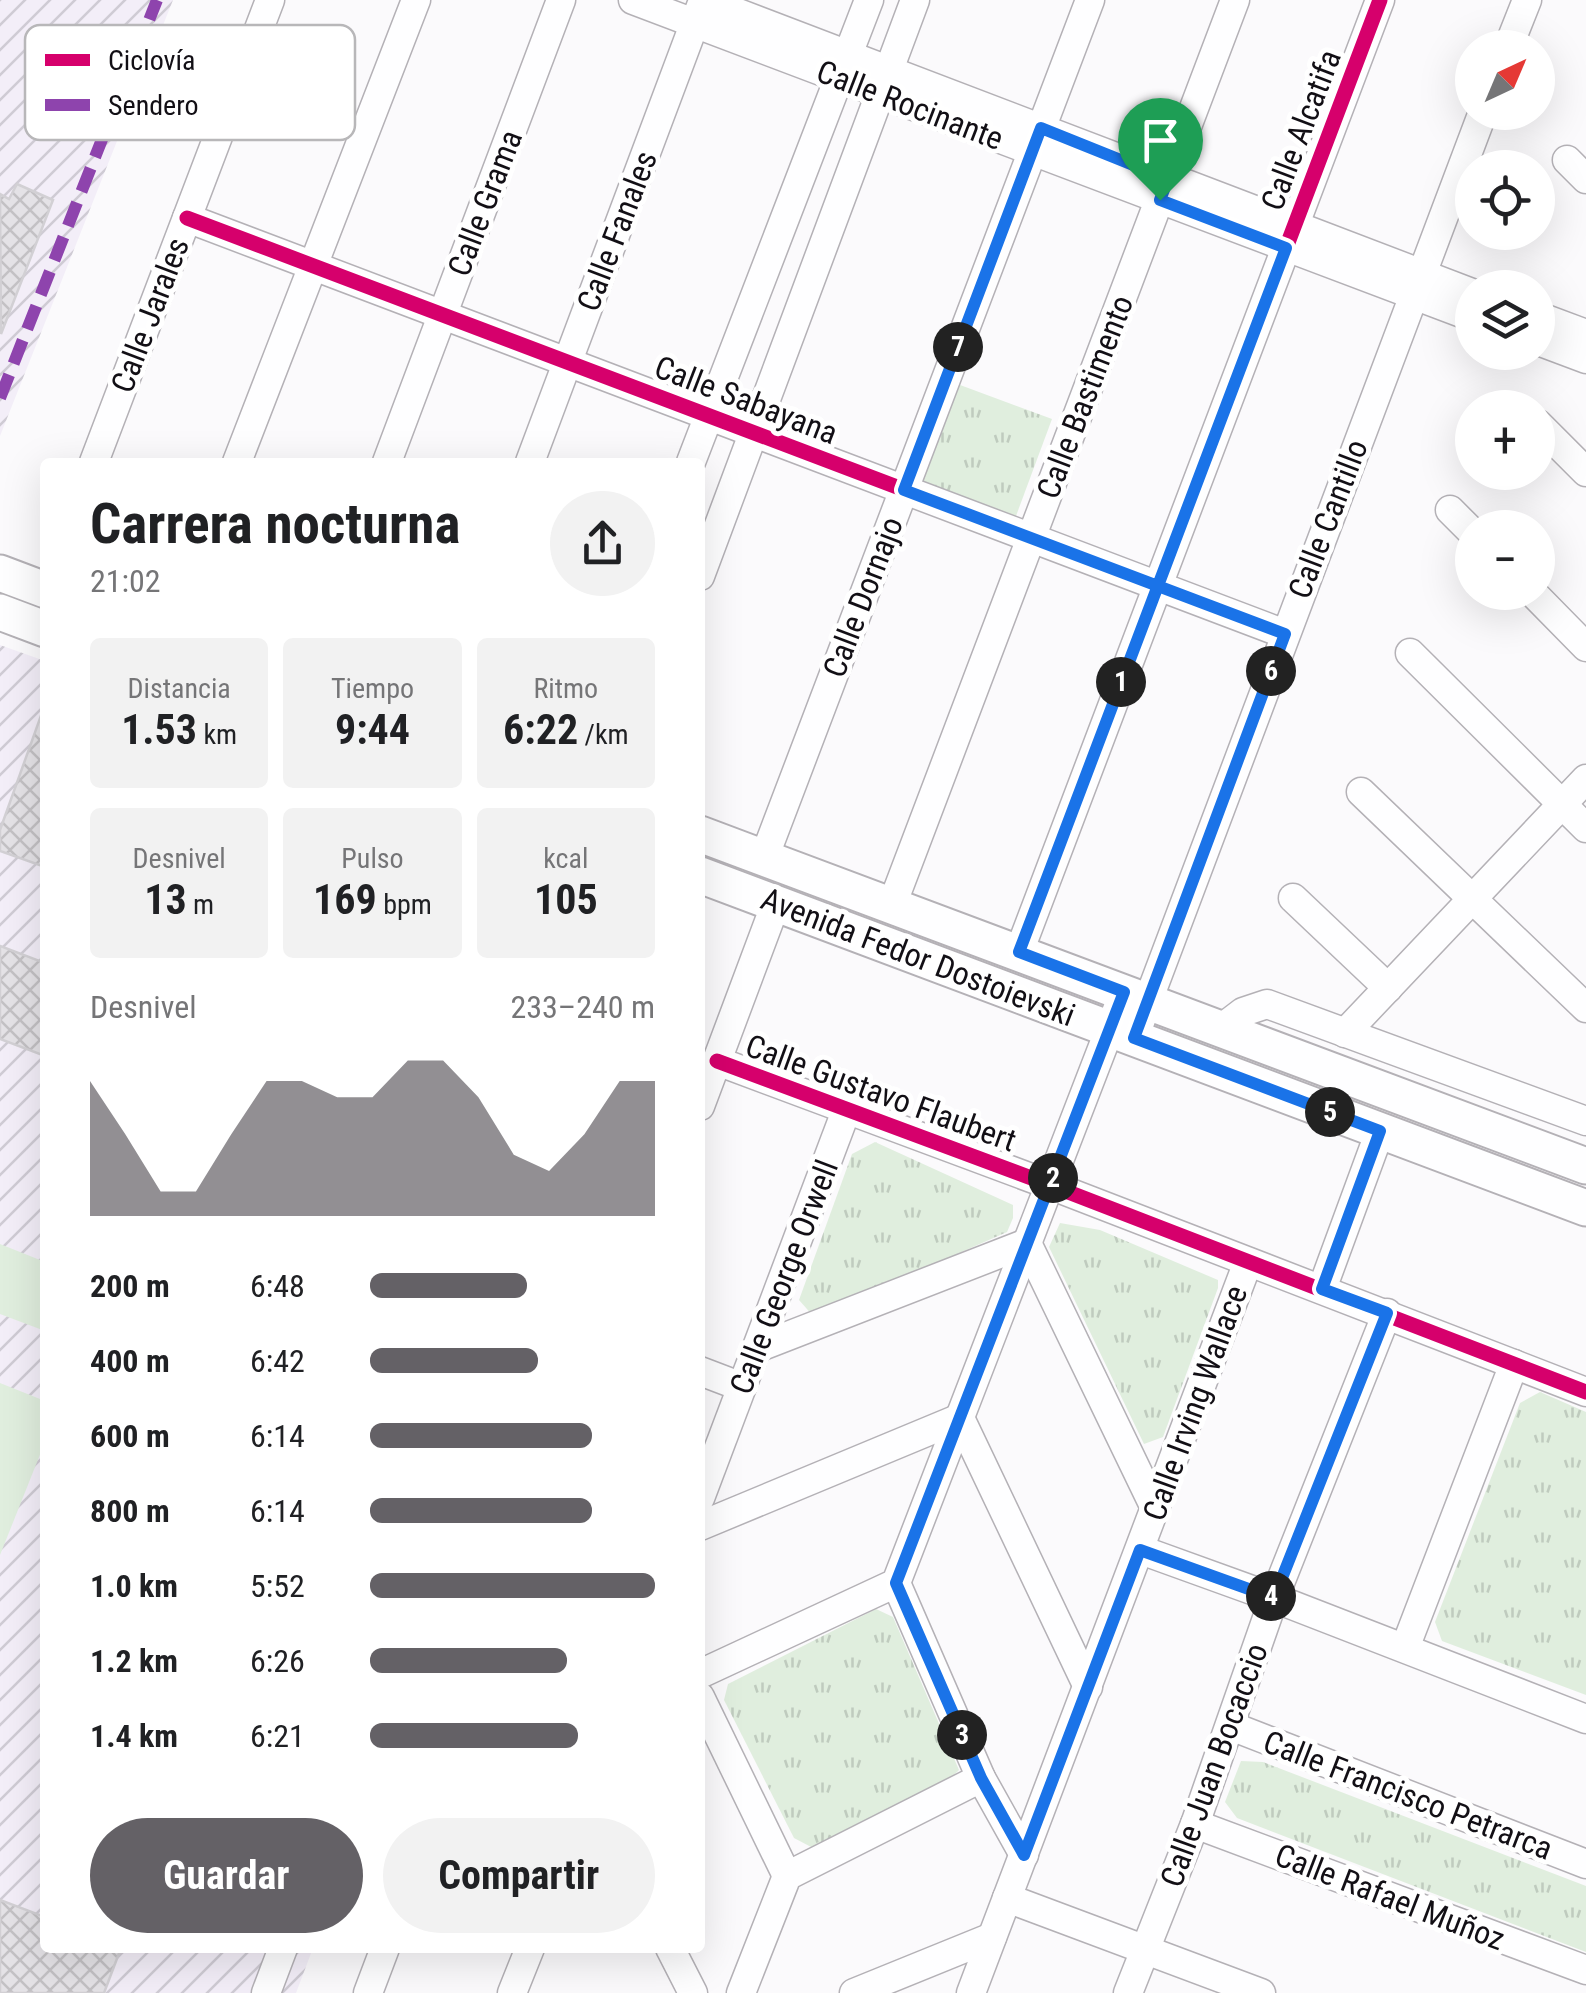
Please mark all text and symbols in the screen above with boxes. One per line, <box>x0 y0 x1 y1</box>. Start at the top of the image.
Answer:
legend <box>25 25 355 140</box>
north arrow <box>1455 30 1555 130</box>
map controls <box>1455 30 1555 610</box>
text: Ciclovía <box>108 44 196 77</box>
street label: Calle Alcatifa <box>1253 44 1349 216</box>
street label: Calle Rocinante <box>811 52 1009 158</box>
text: Sendero <box>108 89 199 122</box>
pin <box>1118 98 1203 201</box>
icon: arrive <box>1133 113 1188 168</box>
street label: Calle Grama <box>440 125 530 281</box>
street label: Calle Fanales <box>569 146 665 316</box>
button: locate <box>1455 150 1555 250</box>
street label: Calle Jarales <box>103 232 197 398</box>
button: layers <box>1455 270 1555 370</box>
street label: Calle Bastimento <box>1029 290 1141 504</box>
pin: 7 <box>933 322 983 372</box>
text: 7 <box>951 330 965 363</box>
street label: Calle Sabayana <box>649 348 843 452</box>
button: + <box>1455 390 1555 490</box>
street label: Calle Cantillo <box>1280 434 1376 604</box>
button: share <box>550 491 655 596</box>
text: Carrera nocturna <box>90 492 460 556</box>
button: − <box>1455 510 1555 610</box>
street label: Calle Dornajo <box>815 511 911 683</box>
text: 21:02 <box>90 562 161 600</box>
pin: 6 <box>1246 646 1296 696</box>
text: 6 <box>1264 654 1278 687</box>
pin: 1 <box>1096 657 1146 707</box>
text: 1 <box>1114 665 1128 698</box>
text: Distancia <box>128 672 231 705</box>
text: Tiempo <box>331 672 414 705</box>
text: Ritmo <box>533 672 598 705</box>
text: 1.53 <box>121 705 197 754</box>
text: 9:44 <box>335 705 410 754</box>
text: 6:22 <box>503 705 578 754</box>
text: km <box>197 718 237 751</box>
text: /km <box>578 718 629 751</box>
text: Desnivel <box>133 842 226 875</box>
text: Pulso <box>341 842 404 875</box>
text: kcal <box>543 842 588 875</box>
text: 13 <box>144 875 187 924</box>
text: 169 <box>313 875 377 924</box>
text: 105 <box>534 875 598 924</box>
street label: Avenida Fedor Dostoievski <box>756 880 1080 1034</box>
text: m <box>187 888 214 921</box>
text: bpm <box>377 888 432 921</box>
text: Desnivel <box>90 988 197 1026</box>
text: 233–240 m <box>510 988 655 1026</box>
street label: Calle Gustavo Flaubert <box>740 1026 1022 1160</box>
pin: 5 <box>1305 1087 1355 1137</box>
text: 5 <box>1323 1095 1337 1128</box>
pin: 2 <box>1028 1153 1078 1203</box>
street label: Calle George Orwell <box>722 1155 846 1399</box>
text: 2 <box>1046 1161 1060 1194</box>
text: 200 m <box>90 1267 170 1305</box>
text: 6:48 <box>250 1267 305 1305</box>
street label: Calle Irving Wallace <box>1135 1280 1255 1526</box>
text: 400 m <box>90 1342 170 1380</box>
text: 6:42 <box>250 1342 305 1380</box>
text: 600 m <box>90 1417 170 1455</box>
text: 6:14 <box>250 1417 305 1455</box>
text: 800 m <box>90 1492 170 1530</box>
text: 6:14 <box>250 1492 305 1530</box>
text: 1.0 km <box>90 1567 178 1605</box>
text: 5:52 <box>250 1567 305 1605</box>
pin: 4 <box>1246 1571 1296 1621</box>
text: 4 <box>1264 1579 1278 1612</box>
street label: Calle Juan Bocaccio <box>1152 1638 1276 1892</box>
text: 1.2 km <box>90 1642 178 1680</box>
text: 6:26 <box>250 1642 305 1680</box>
pin: 3 <box>937 1710 987 1760</box>
text: 1.4 km <box>90 1717 178 1755</box>
text: 6:21 <box>250 1717 305 1755</box>
text: 3 <box>955 1718 969 1751</box>
street label: Calle Francisco Petrarca <box>1258 1722 1558 1868</box>
button: Guardar <box>90 1818 363 1933</box>
button: Compartir <box>383 1818 655 1933</box>
street label: Calle Rafael Muñoz <box>1270 1836 1510 1958</box>

